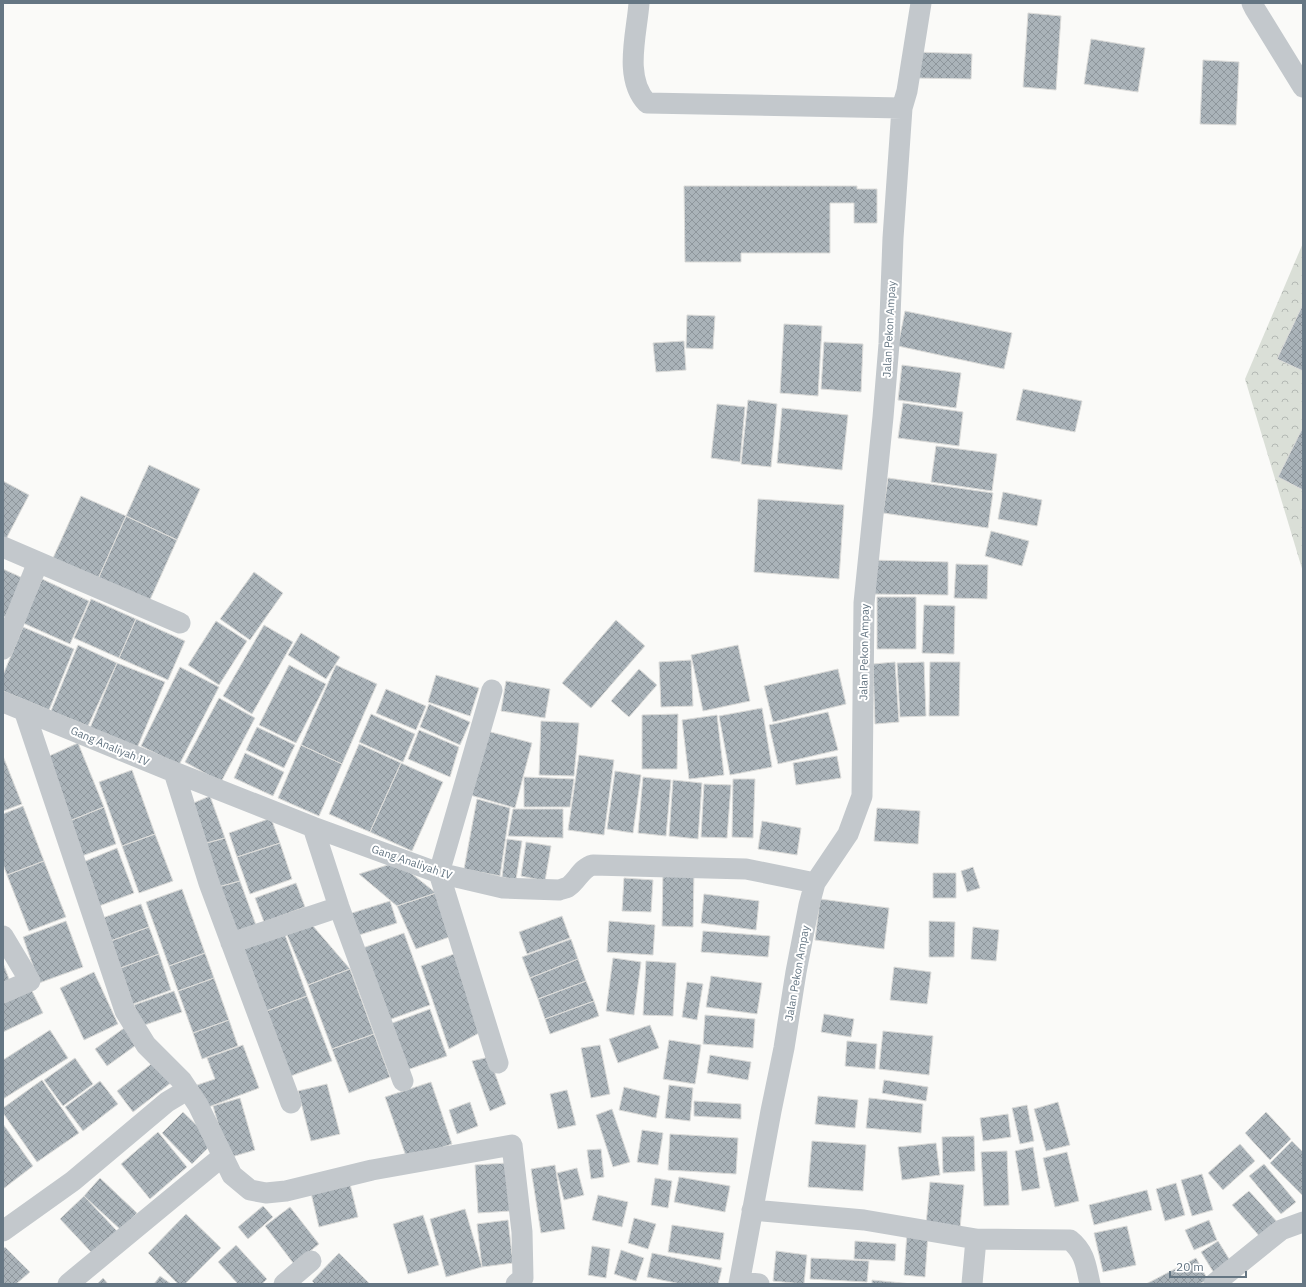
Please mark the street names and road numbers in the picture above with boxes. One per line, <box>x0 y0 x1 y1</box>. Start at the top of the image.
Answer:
street label: Jalan Pekon Ampay <box>879 280 899 378</box>
street label: Jalan Pekon Ampay <box>856 603 872 700</box>
street label: Gang Analiyah IV <box>68 723 152 769</box>
street label: Gang Analiyah IV <box>370 842 454 882</box>
street label: Jalan Pekon Ampay <box>782 924 812 1022</box>

